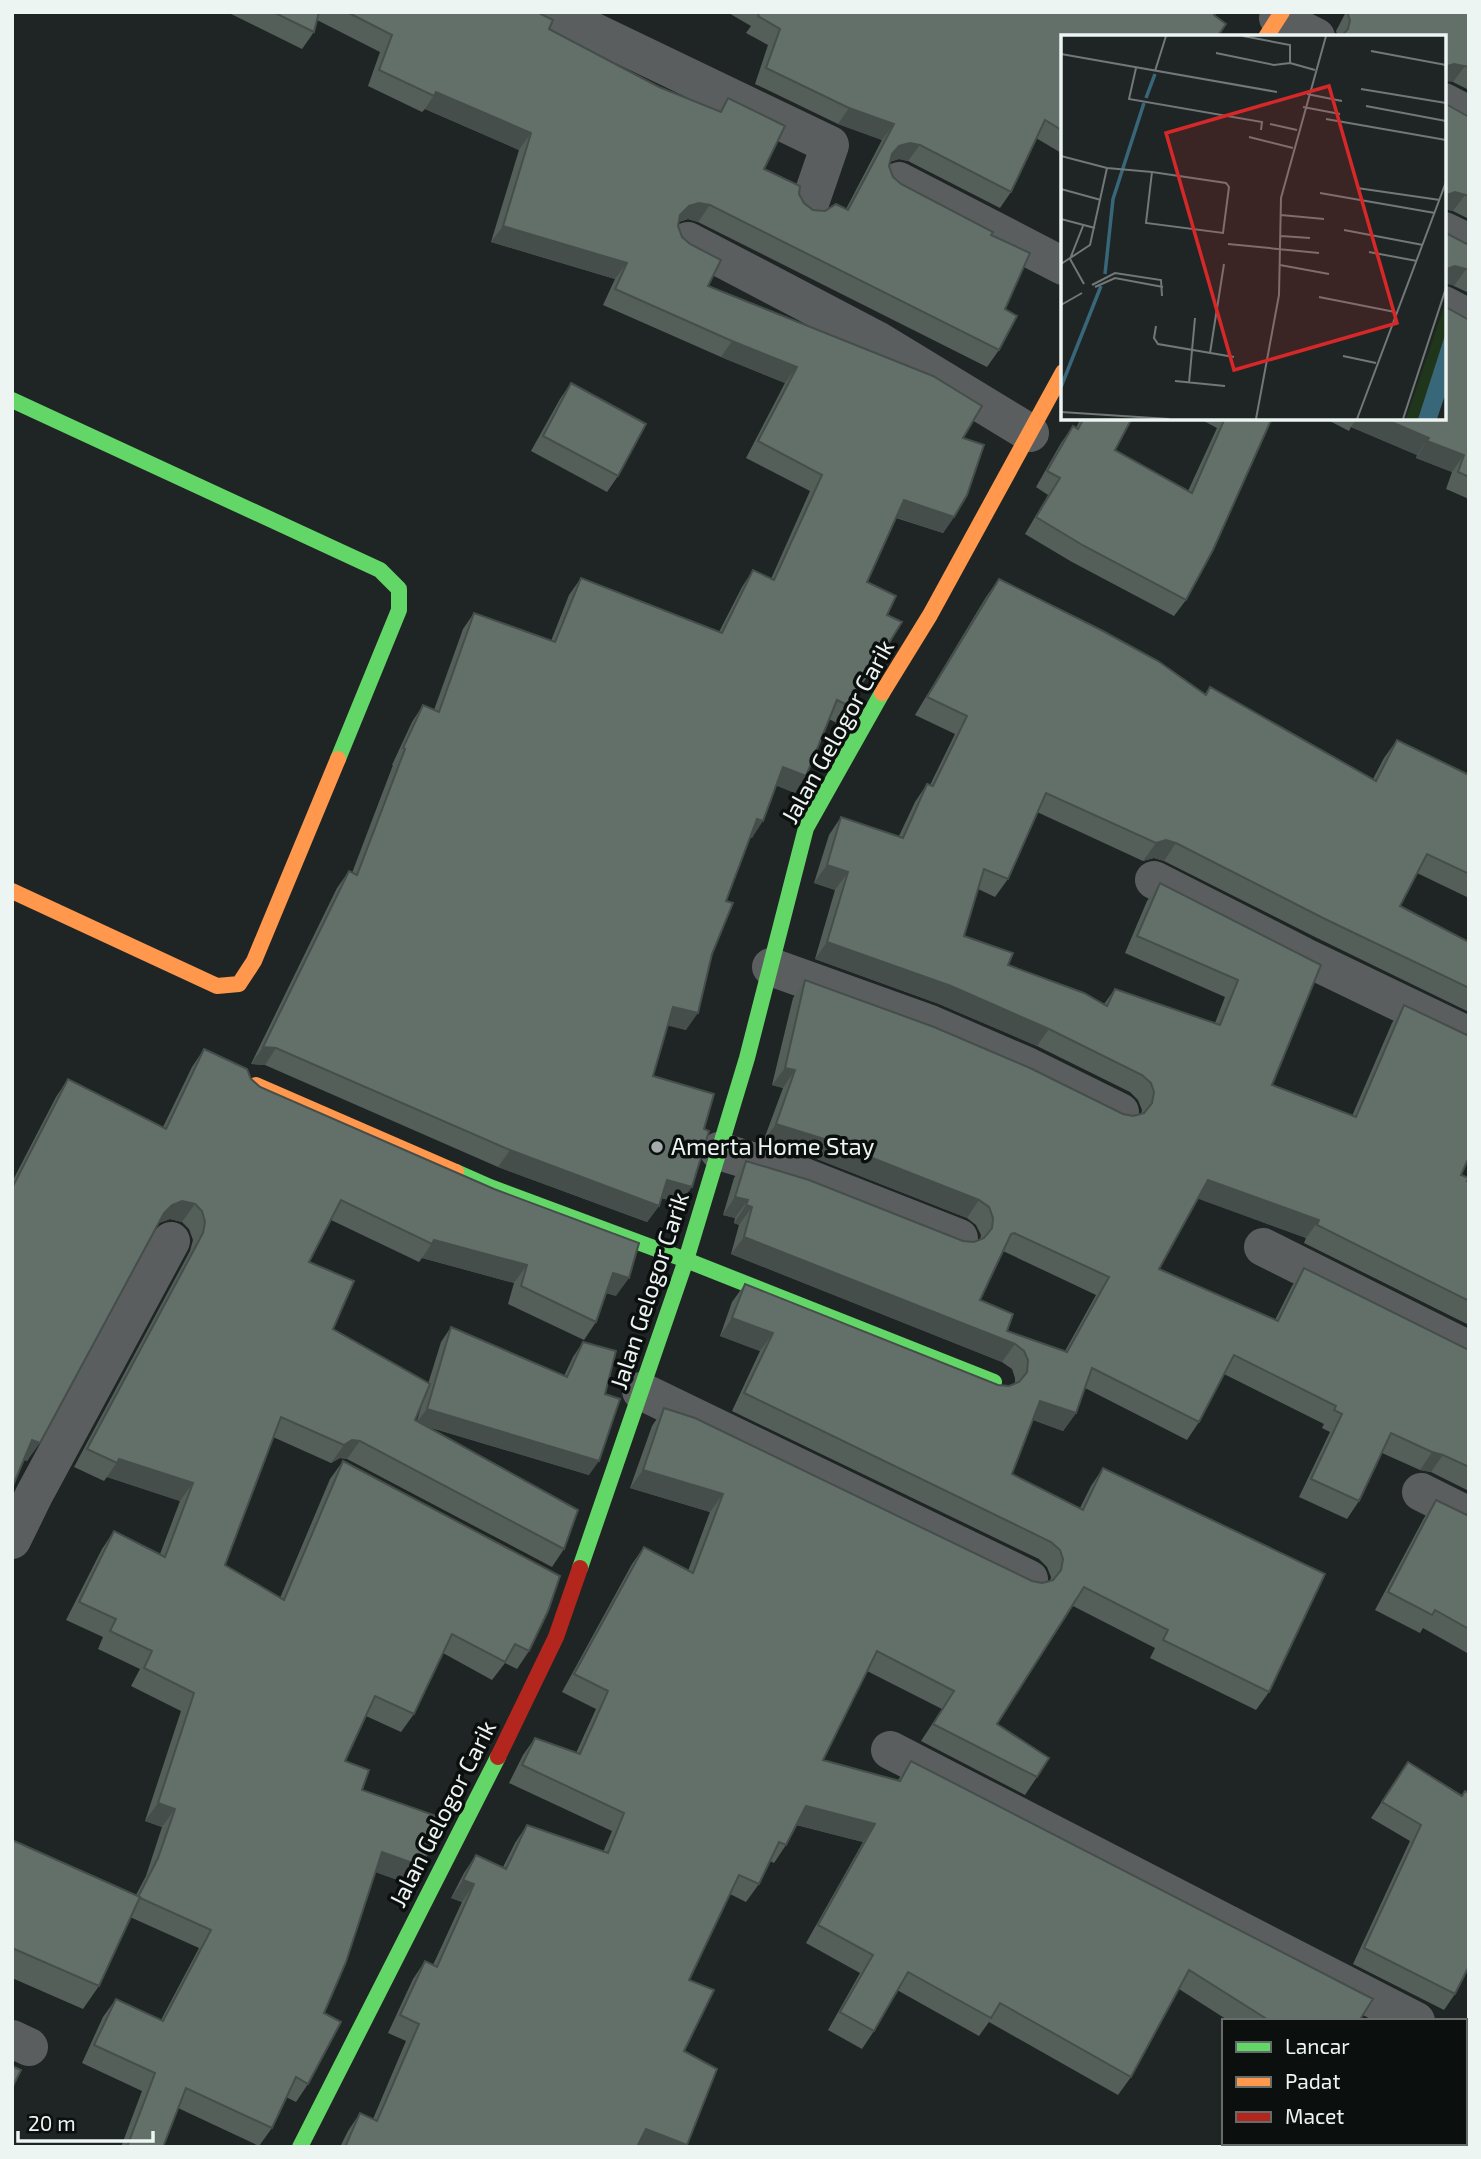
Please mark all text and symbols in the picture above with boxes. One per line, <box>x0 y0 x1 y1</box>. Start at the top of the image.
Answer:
inset map <box>1061 35 1446 420</box>
street label: Jalan Gelogor Carik <box>774 634 899 828</box>
place label: Amerta Home Stay <box>671 1131 875 1160</box>
marker: Amerta Home Stay <box>649 1139 665 1155</box>
street label: Jalan Gelogor Carik <box>603 1188 694 1393</box>
street label: Jalan Gelogor Carik <box>382 1715 501 1912</box>
legend <box>1222 2019 1467 2145</box>
text: Lancar <box>1285 2033 1350 2058</box>
text: Padat <box>1285 2068 1340 2093</box>
scale bar <box>18 2100 152 2144</box>
text: Macet <box>1285 2103 1344 2128</box>
text: 20 m <box>28 2110 76 2135</box>

